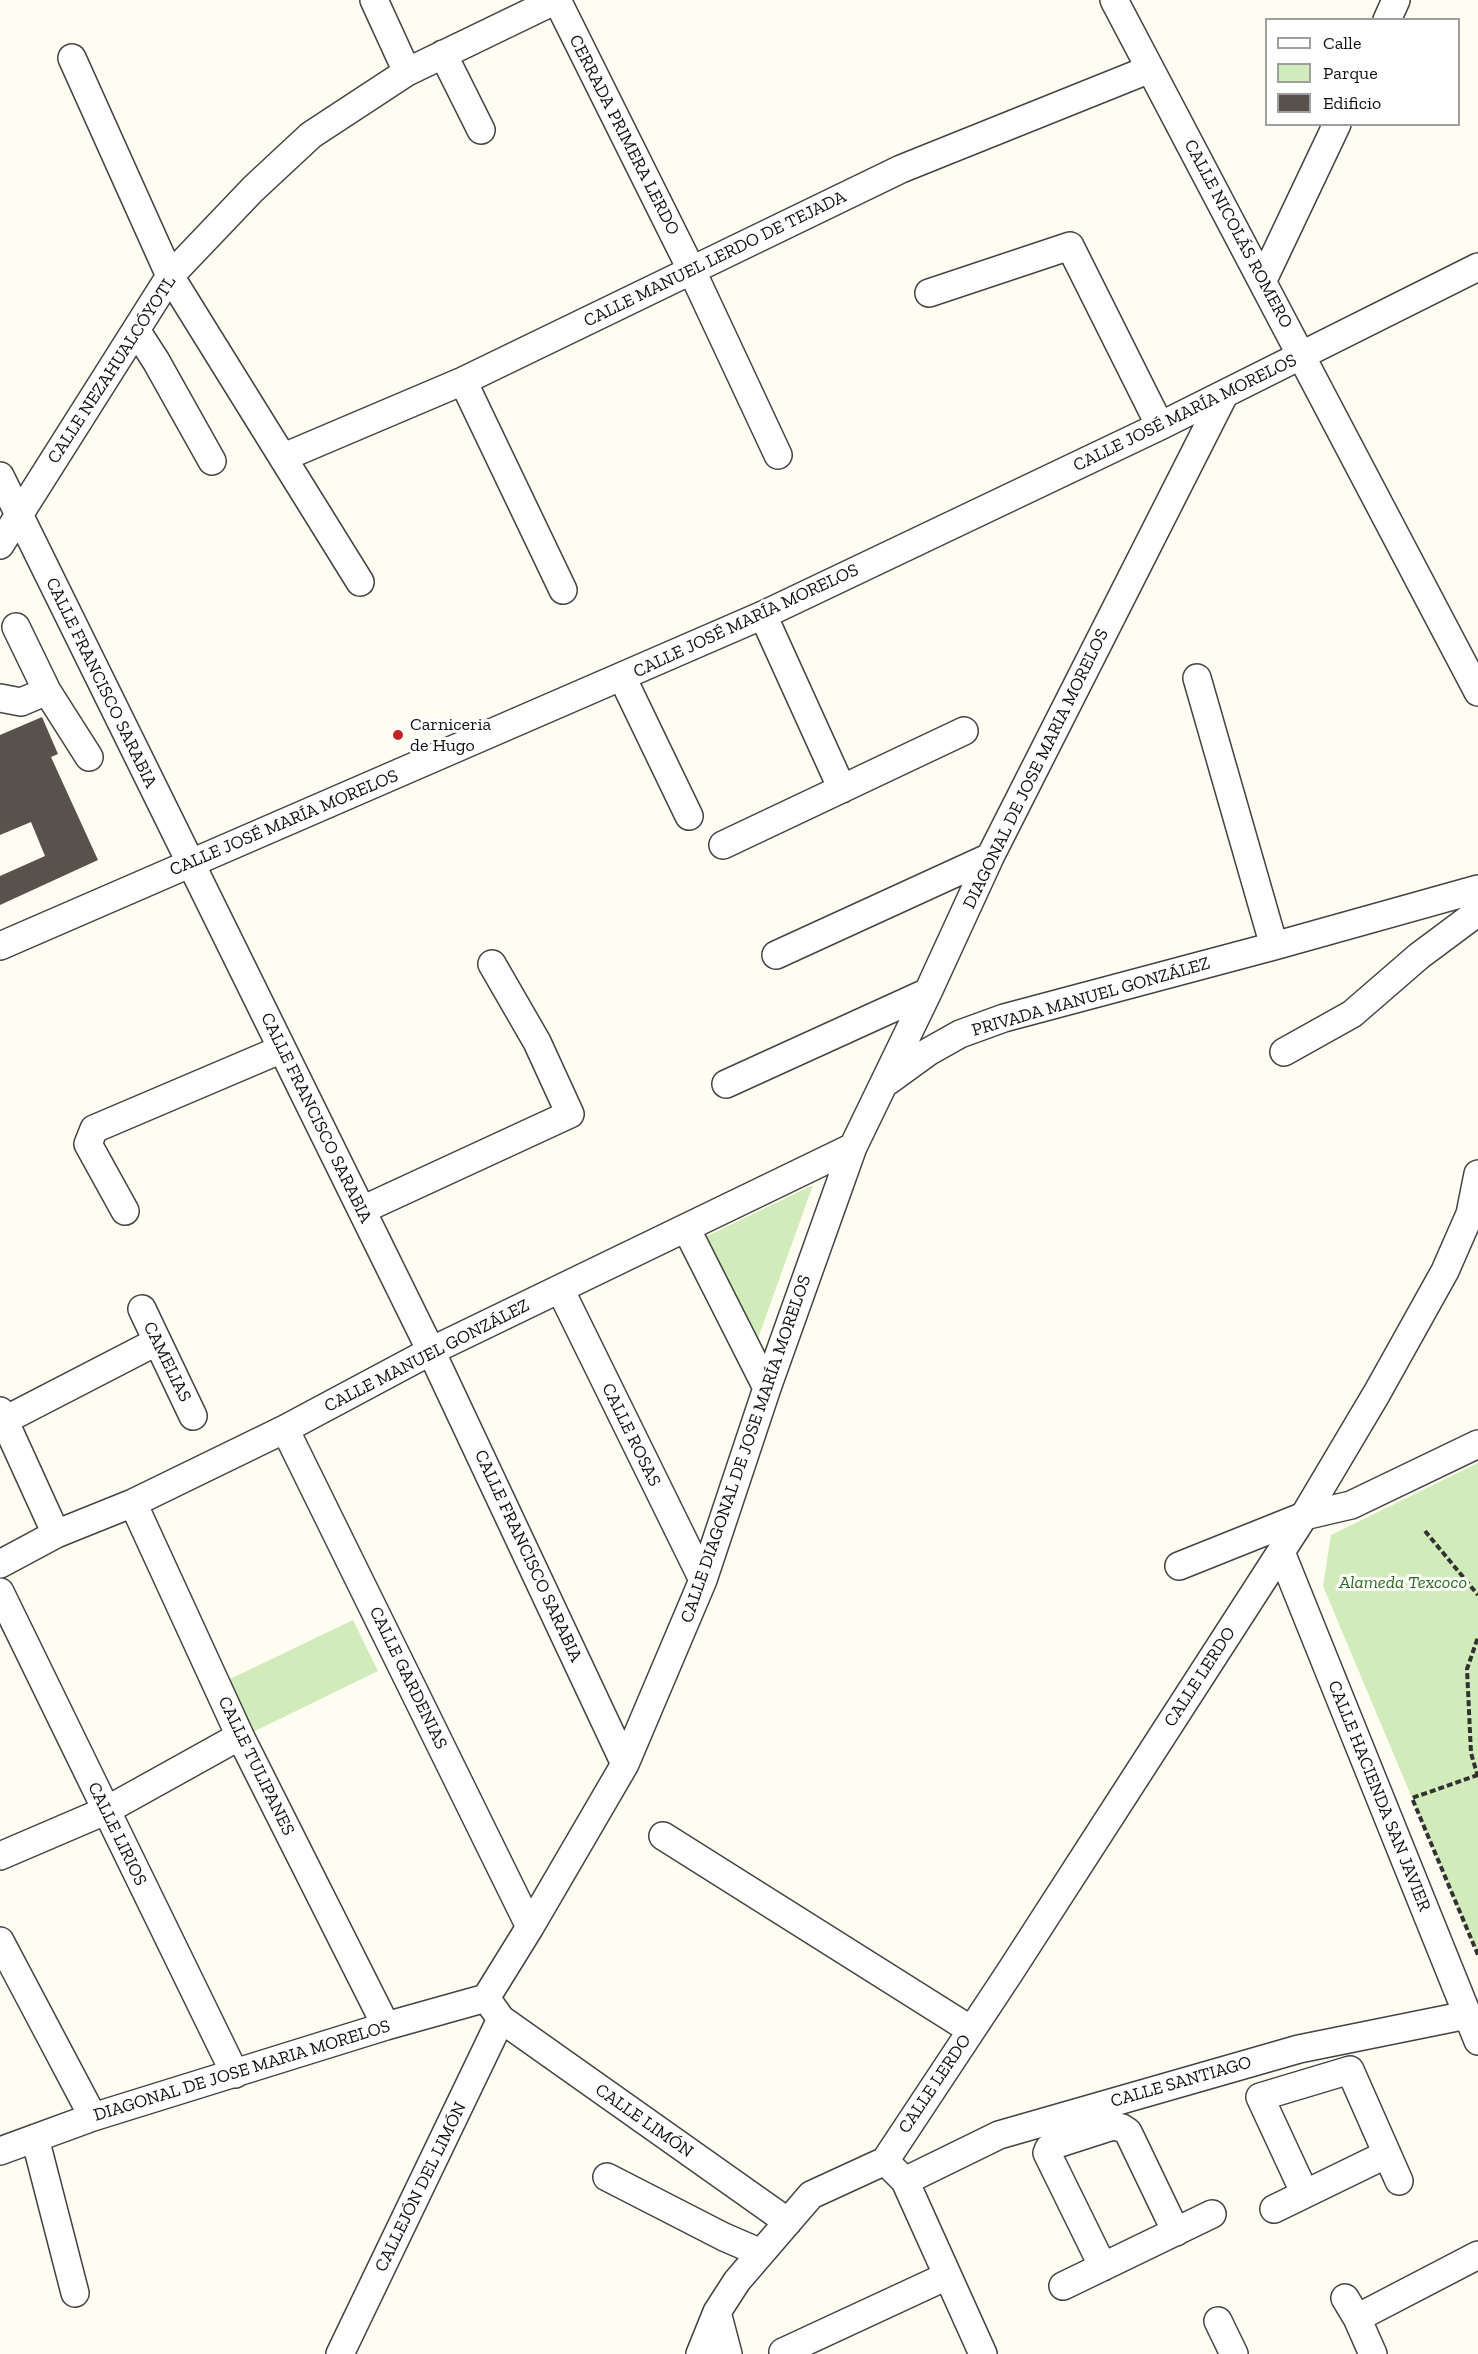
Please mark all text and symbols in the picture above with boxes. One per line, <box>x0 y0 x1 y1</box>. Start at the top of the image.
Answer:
legend <box>1265 18 1460 126</box>
street label: CERRADA PRIMERA LERDO <box>564 31 684 239</box>
text: Calle <box>1323 32 1361 54</box>
text: Parque <box>1323 62 1378 84</box>
text: Edificio <box>1323 92 1381 114</box>
street label: CALLE NICOLÁS ROMERO <box>1179 136 1297 332</box>
street label: CALLE MANUEL LERDO DE TEJADA <box>580 186 850 332</box>
street label: CALLE NEZAHUALCÓYOTL <box>43 272 181 468</box>
street label: CALLE JOSÉ MARÍA MORELOS <box>1070 349 1300 477</box>
street label: CALLE JOSÉ MARÍA MORELOS <box>630 559 862 683</box>
street label: CALLE FRANCISCO SARABIA <box>41 574 161 792</box>
street label: DIAGONAL DE JOSE MARIA MORELOS <box>959 625 1113 913</box>
place label: Carniceria de Hugo <box>410 714 491 756</box>
marker: Carniceria de Hugo <box>391 728 405 742</box>
street label: CALLE JOSÉ MARÍA MORELOS <box>167 765 401 881</box>
street label: PRIVADA MANUEL GONZÁLEZ <box>969 953 1213 1041</box>
street label: CALLE FRANCISCO SARABIA <box>256 1009 376 1227</box>
street label: CALLE DIAGONAL DE JOSE MARÍA MORELOS <box>676 1272 816 1626</box>
street label: CALLE MANUEL GONZÁLEZ <box>321 1295 533 1417</box>
street label: CAMELIAS <box>138 1318 196 1406</box>
street label: CALLE ROSAS <box>597 1380 665 1490</box>
street label: CALLE FRANCISCO SARABIA <box>469 1447 587 1665</box>
park label: Alameda Texcoco <box>1339 1572 1467 1594</box>
street label: CALLE GARDENIAS <box>364 1603 452 1753</box>
street label: CALLE LERDO <box>1160 1623 1240 1731</box>
street label: CALLE HACIENDA SAN JAVIER <box>1323 1677 1435 1915</box>
street label: CALLE TULIPANES <box>213 1693 299 1839</box>
street label: CALLE LIRIOS <box>83 1779 151 1889</box>
street label: DIAGONAL DE JOSE MARIA MORELOS <box>91 2016 393 2126</box>
street label: CALLE LERDO <box>894 2030 976 2138</box>
street label: CALLE SANTIAGO <box>1108 2052 1254 2112</box>
street label: CALLE LIMÓN <box>591 2079 697 2163</box>
street label: CALLEJÓN DEL LIMÓN <box>370 2099 472 2275</box>

